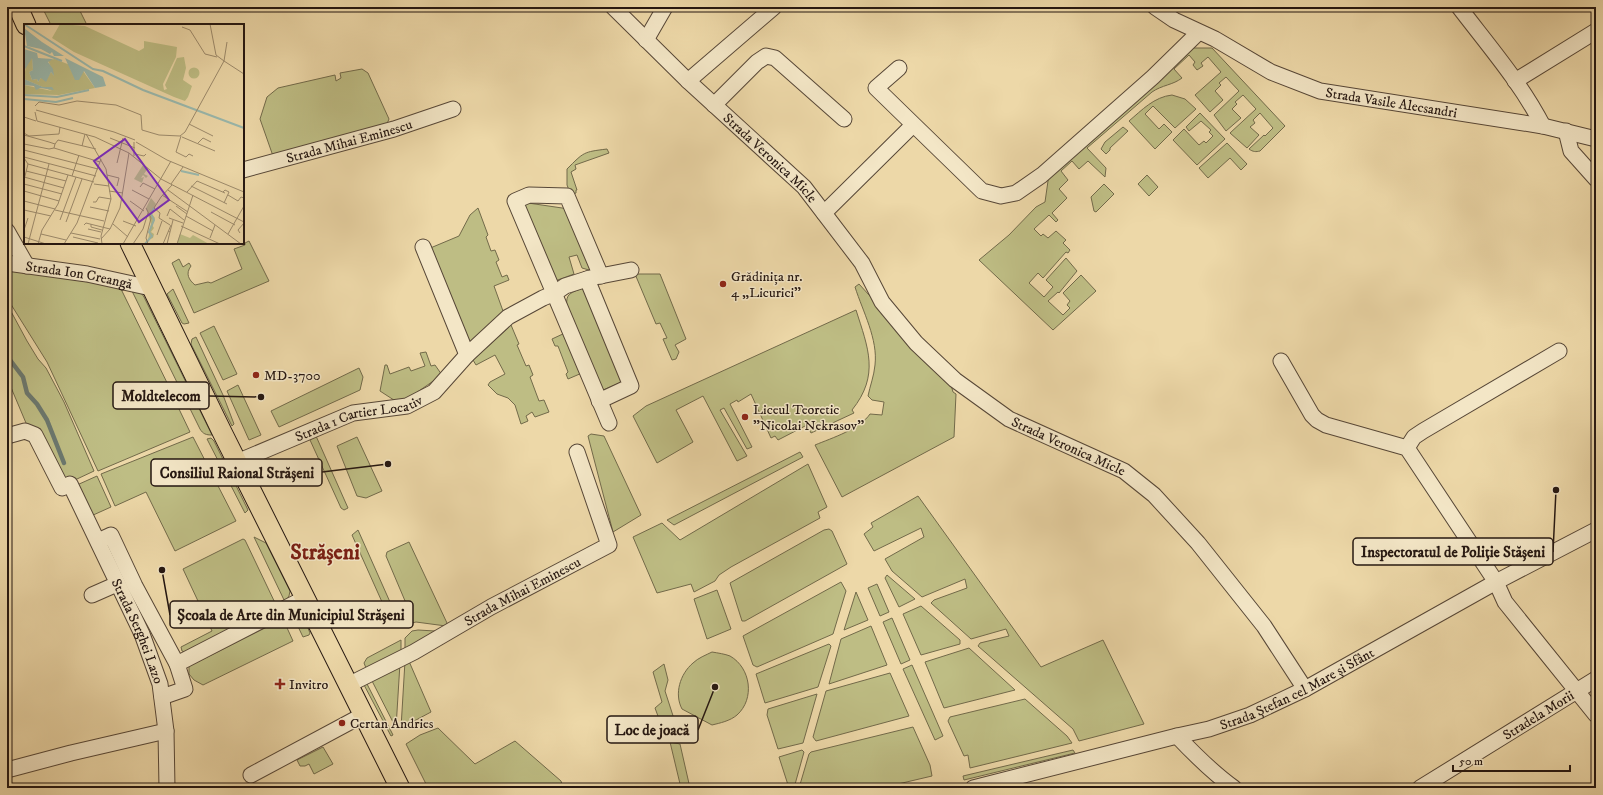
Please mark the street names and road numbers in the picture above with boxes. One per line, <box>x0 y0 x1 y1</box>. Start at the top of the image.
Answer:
street label: Strada Vasile Alecsandri <box>1324 84 1459 122</box>
street label: Strada Veronica Micle <box>719 109 821 207</box>
street label: Strada Mihai Eminescu <box>284 115 415 168</box>
street label: Strada Ion Creangă <box>24 258 134 294</box>
street label: Strada 1 Cartier Locativ <box>292 391 427 446</box>
street label: Strada Veronica Micle <box>1008 413 1128 481</box>
street label: Strada Mihai Eminescu <box>461 553 584 631</box>
street label: Strada Serghei Lazo <box>107 576 167 687</box>
street label: Strada Ștefan cel Mare și Sfânt <box>1217 644 1378 735</box>
street label: Stradela Morii <box>1500 687 1578 745</box>

